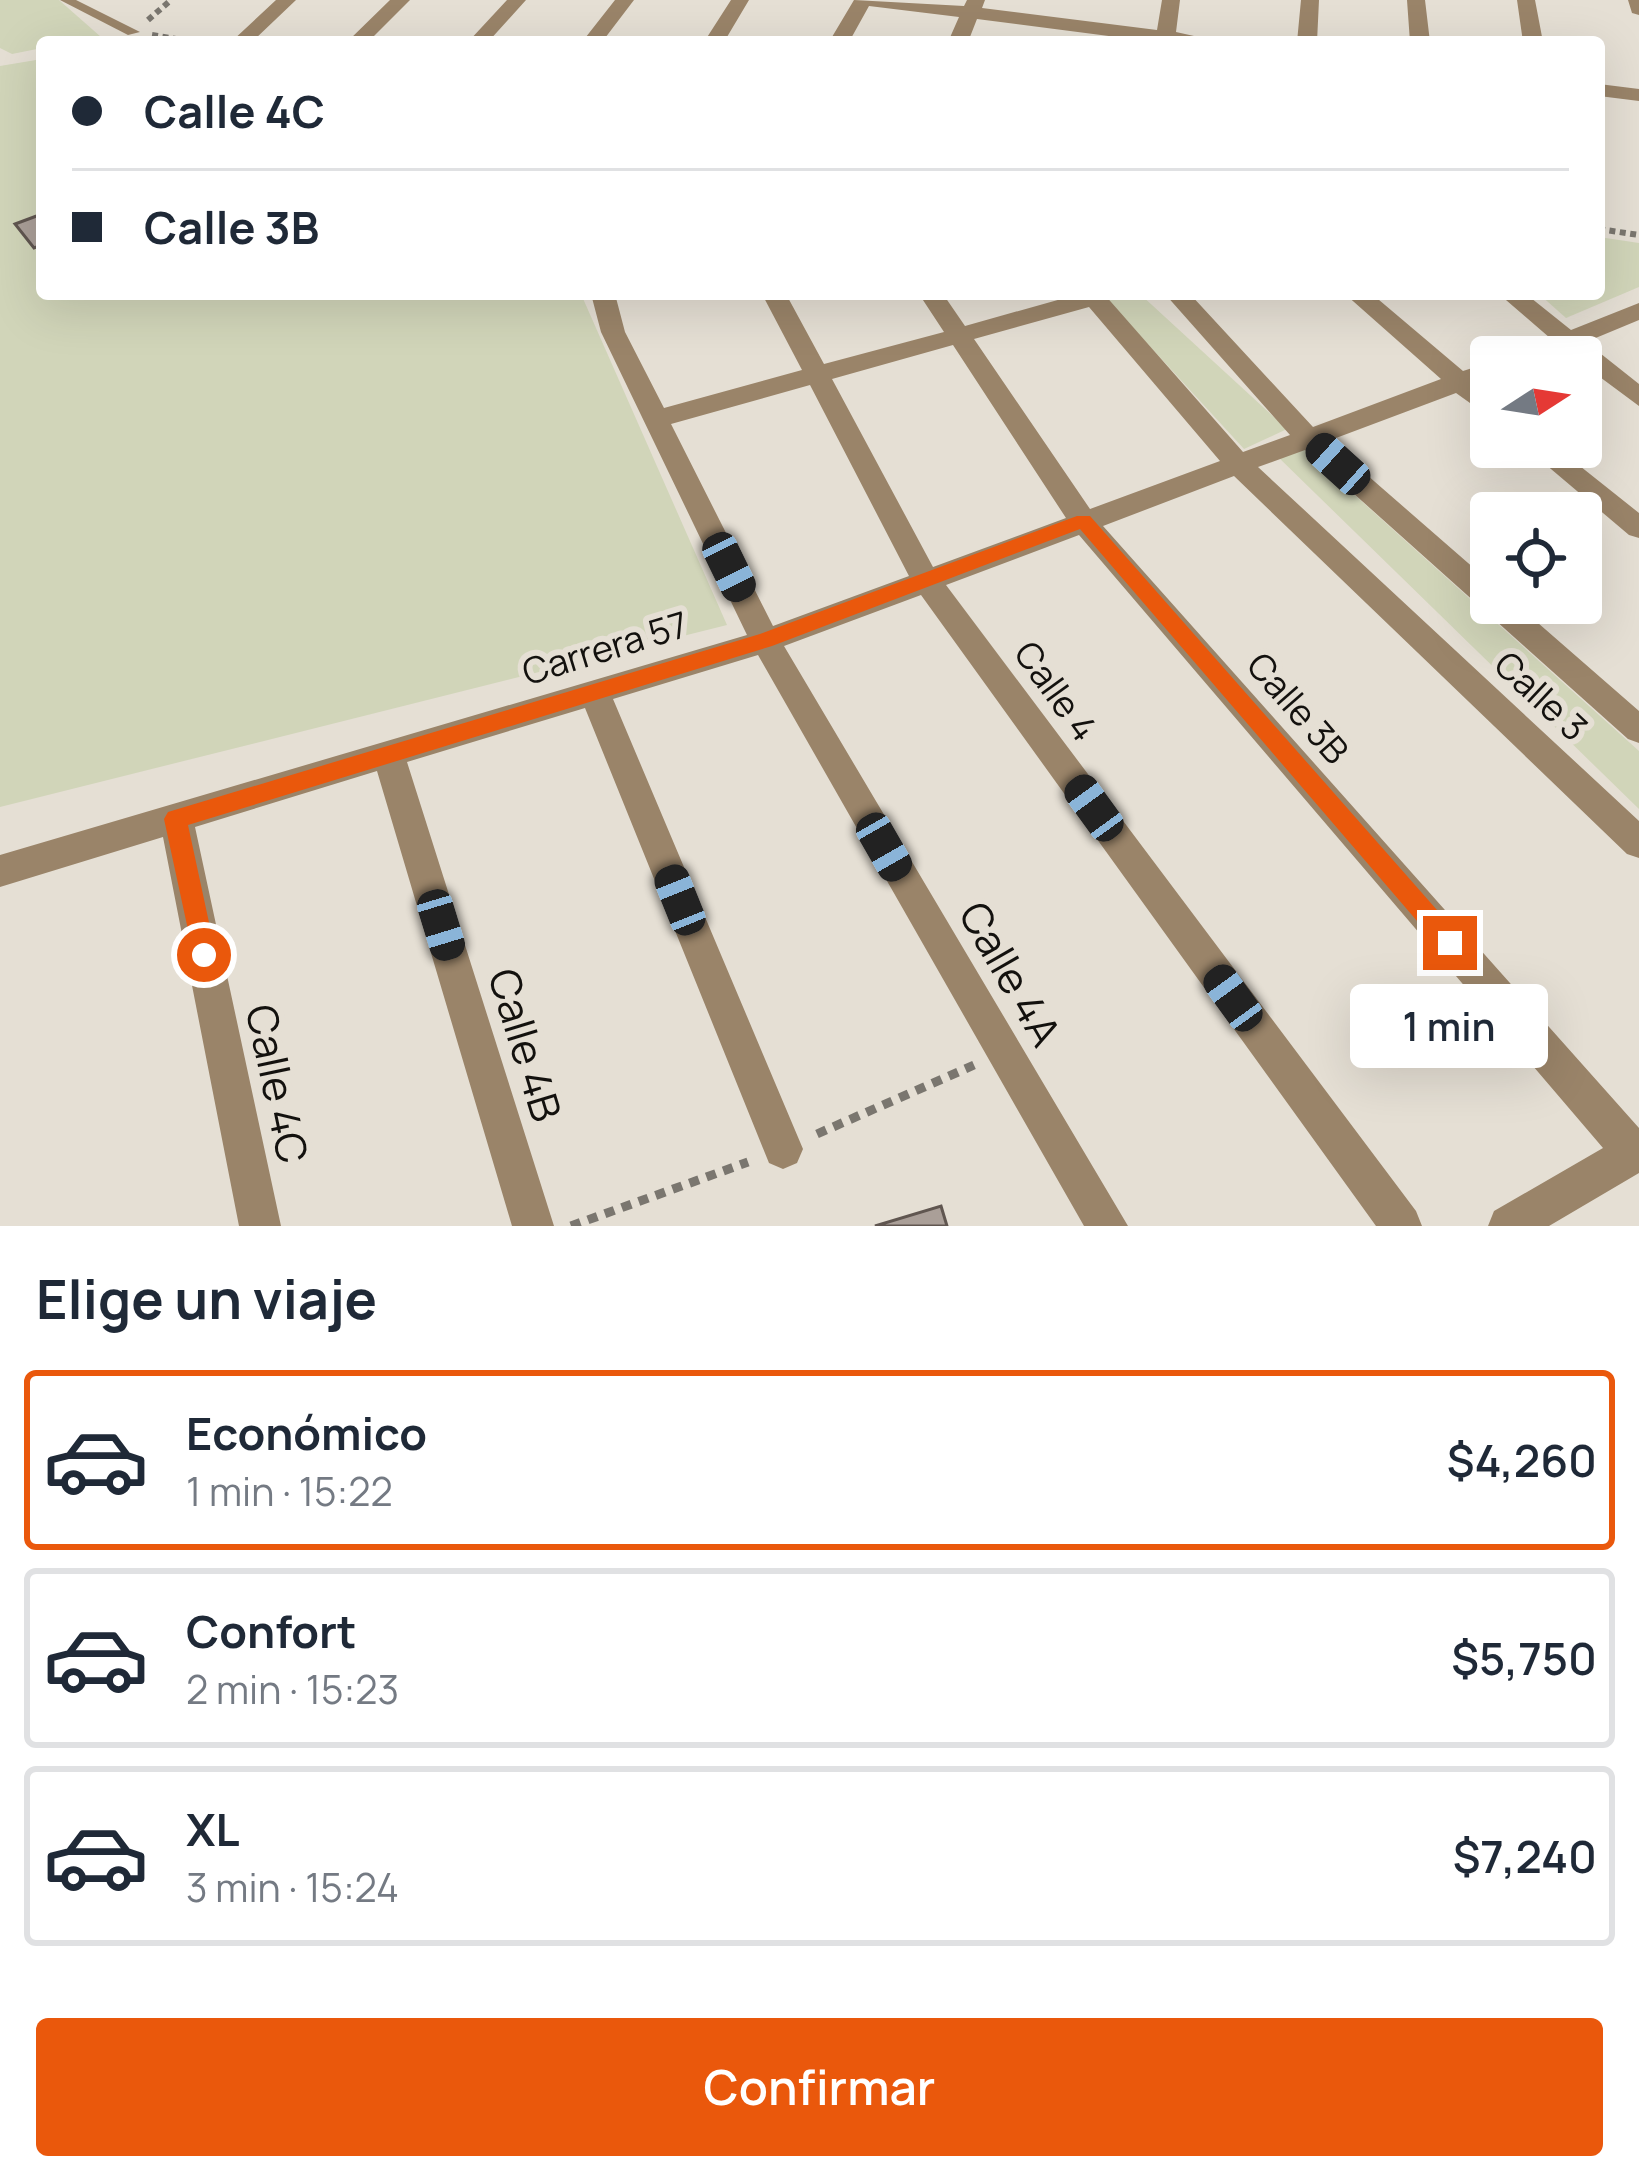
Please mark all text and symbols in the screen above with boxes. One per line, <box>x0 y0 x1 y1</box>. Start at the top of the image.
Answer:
text: Calle 4C <box>144 80 325 142</box>
text: Calle 3B <box>144 196 319 258</box>
north arrow <box>1470 336 1602 468</box>
map controls <box>1470 336 1602 624</box>
car <box>1299 427 1377 501</box>
button: locate <box>1470 492 1602 624</box>
car <box>697 527 761 607</box>
street label: Carrera 57 <box>516 599 694 696</box>
street label: Calle 4 <box>1004 631 1109 750</box>
street label: Calle 3 <box>1484 640 1599 751</box>
street label: Calle 3B <box>1236 641 1360 774</box>
car <box>1058 768 1130 848</box>
car <box>850 807 918 887</box>
car <box>650 860 710 940</box>
car <box>413 885 469 965</box>
street label: Calle 4A <box>946 891 1075 1056</box>
route end <box>1423 916 1477 970</box>
route start <box>177 928 231 982</box>
car <box>1197 958 1269 1038</box>
street label: Calle 4B <box>475 961 577 1128</box>
callout: 1 min <box>1351 985 1549 1069</box>
street label: Calle 4C <box>233 999 323 1168</box>
text: 1 min <box>1403 999 1495 1053</box>
text: Elige un viaje <box>36 1261 377 1335</box>
text: Económico <box>186 1402 427 1464</box>
icon: car <box>42 1406 150 1514</box>
text: $4,260 <box>1447 1429 1597 1491</box>
text: 1 min · 15:22 <box>186 1464 393 1518</box>
text: Confort <box>186 1600 357 1662</box>
icon: car <box>42 1604 150 1712</box>
text: $5,750 <box>1451 1627 1597 1689</box>
text: 2 min · 15:23 <box>186 1662 399 1716</box>
text: XL <box>186 1798 240 1860</box>
icon: car <box>42 1802 150 1910</box>
text: $7,240 <box>1453 1825 1597 1887</box>
text: 3 min · 15:24 <box>186 1860 399 1914</box>
button: Confirmar <box>36 2018 1603 2156</box>

